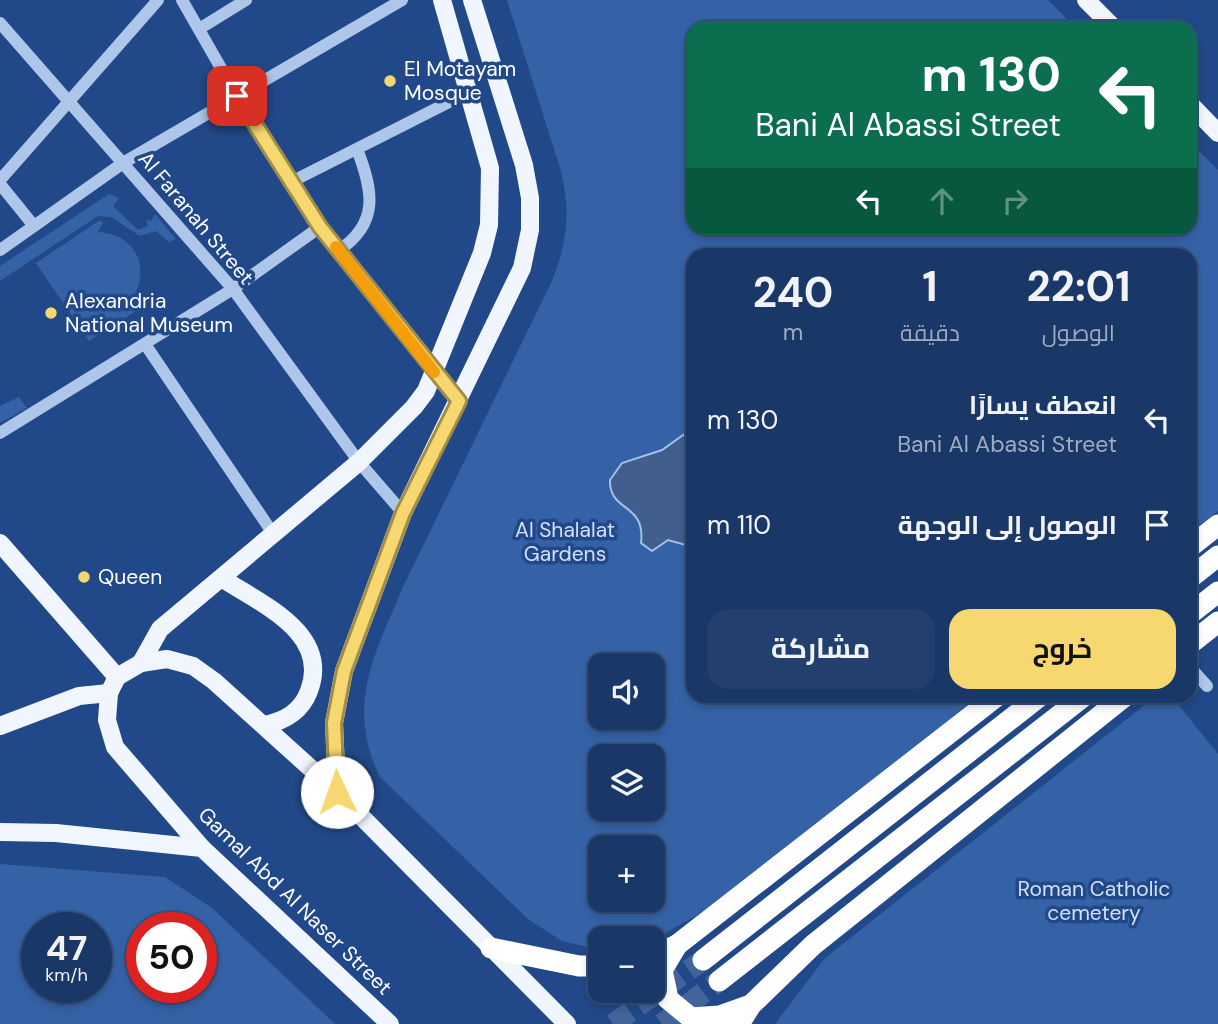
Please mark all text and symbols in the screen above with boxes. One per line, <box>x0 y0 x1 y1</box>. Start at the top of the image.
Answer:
text: 130 m <box>921 42 1061 106</box>
icon: left <box>1085 49 1176 140</box>
place label: El Motayam Mosque <box>404 55 516 107</box>
pin <box>207 66 267 126</box>
marker: El Motayam Mosque <box>382 73 398 89</box>
icon: arrive <box>218 77 256 115</box>
text: Bani Al Abassi Street <box>755 104 1061 146</box>
street label: Al Faranah Street <box>132 145 260 291</box>
icon: left <box>850 182 888 220</box>
icon: ahead <box>923 182 961 220</box>
icon: right <box>996 182 1034 220</box>
text: 1 <box>922 259 938 314</box>
text: 22:01 <box>1026 259 1130 314</box>
text: 240 <box>753 265 833 320</box>
place label: Alexandria National Museum <box>65 287 233 339</box>
marker: Alexandria National Museum <box>43 305 59 321</box>
text: m <box>783 317 803 347</box>
text: دقيقة <box>900 318 960 348</box>
text: الوصول <box>1042 318 1115 348</box>
text: انعطف يسارًا <box>969 388 1117 422</box>
icon: left <box>1138 401 1176 439</box>
text: 130 m <box>707 403 778 437</box>
text: Bani Al Abassi Street <box>897 429 1117 459</box>
icon: arrive <box>1138 506 1176 544</box>
text: 110 m <box>707 508 771 542</box>
text: الوصول إلى الوجهة <box>898 508 1117 542</box>
park label: Al Shalalat Gardens <box>515 516 615 568</box>
place label: Queen <box>98 563 162 591</box>
marker: Queen <box>76 569 92 585</box>
button: مشاركة <box>707 609 935 689</box>
button: خروج <box>949 609 1176 689</box>
map controls <box>588 653 665 1003</box>
button: sound <box>588 653 665 730</box>
button: layers <box>588 744 665 821</box>
position arrow <box>300 755 374 829</box>
street label: Gamal Abd Al Naser Street <box>192 801 398 1001</box>
button: + <box>588 835 665 912</box>
park label: Roman Catholic cemetery <box>1018 875 1170 927</box>
speed limit sign: 50 <box>126 912 217 1003</box>
text: 47 <box>46 925 87 971</box>
button: − <box>588 926 665 1003</box>
text: km/h <box>45 963 88 987</box>

